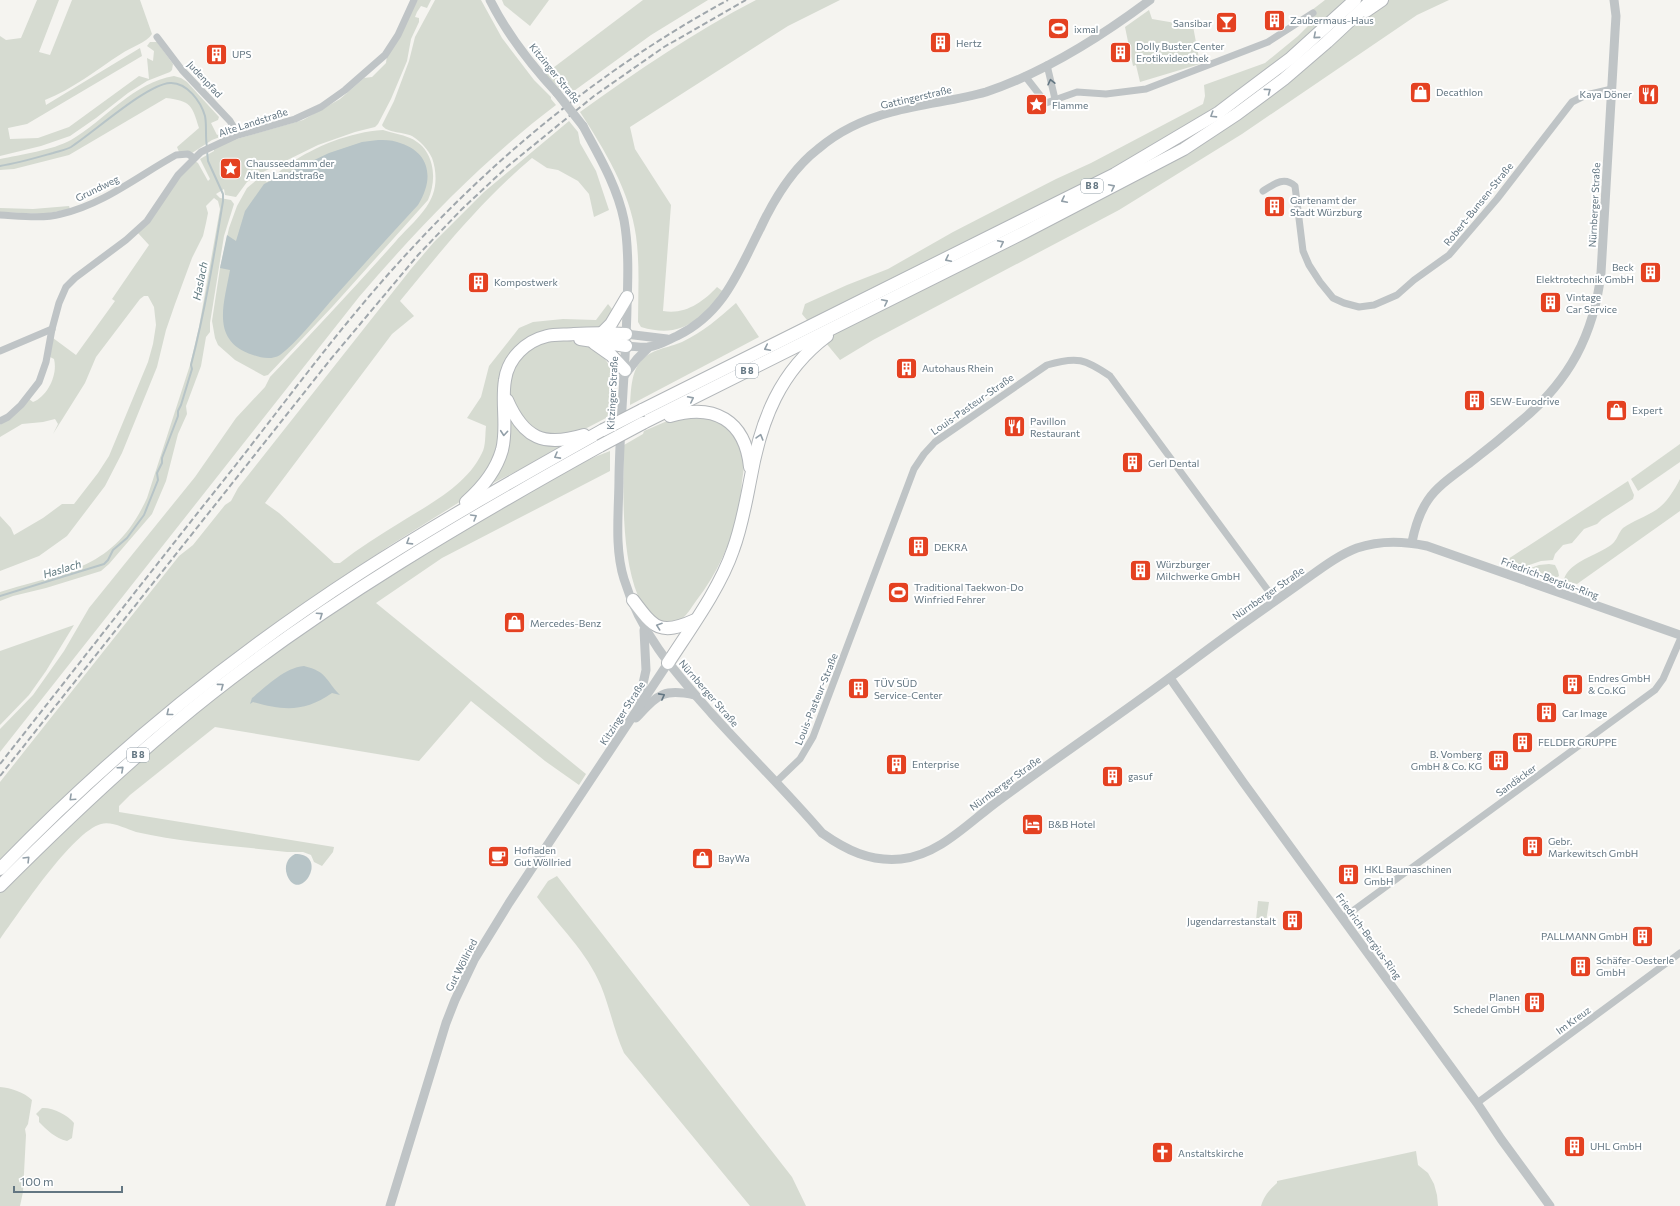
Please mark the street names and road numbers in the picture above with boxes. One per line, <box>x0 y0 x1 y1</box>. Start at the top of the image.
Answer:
street label: Kitzinger Straße <box>527 41 583 105</box>
street label: Judenpfad <box>185 58 225 100</box>
street label: Gattingerstraße <box>879 83 953 111</box>
street label: Alte Landstraße <box>217 105 289 139</box>
street label: Robert-Bunsen-Straße <box>1441 160 1515 248</box>
street label: Nürnberger Straße <box>1586 162 1602 248</box>
street label: Grundweg <box>73 172 121 204</box>
road number: B 8 <box>1081 179 1103 193</box>
street label: Kitzinger Straße <box>604 356 620 430</box>
road number: B 8 <box>736 364 758 378</box>
street label: Louis-Pasteur-Straße <box>928 371 1016 437</box>
street label: Friedrich-Bergius-Ring <box>1499 555 1601 601</box>
street label: Nürnberger Straße <box>1230 564 1306 622</box>
street label: Louis-Pasteur-Straße <box>792 651 840 747</box>
street label: Nürnberger Straße <box>677 657 741 729</box>
street label: Kitzinger Straße <box>597 679 647 747</box>
road number: B 8 <box>127 748 149 762</box>
street label: Nürnberger Straße <box>967 753 1043 813</box>
street label: Sandäcker <box>1493 761 1539 799</box>
street label: Friedrich-Bergius-Ring <box>1334 891 1405 982</box>
street label: Gut Wöllried <box>443 937 479 993</box>
street label: Im Kreuz <box>1553 1003 1593 1037</box>

